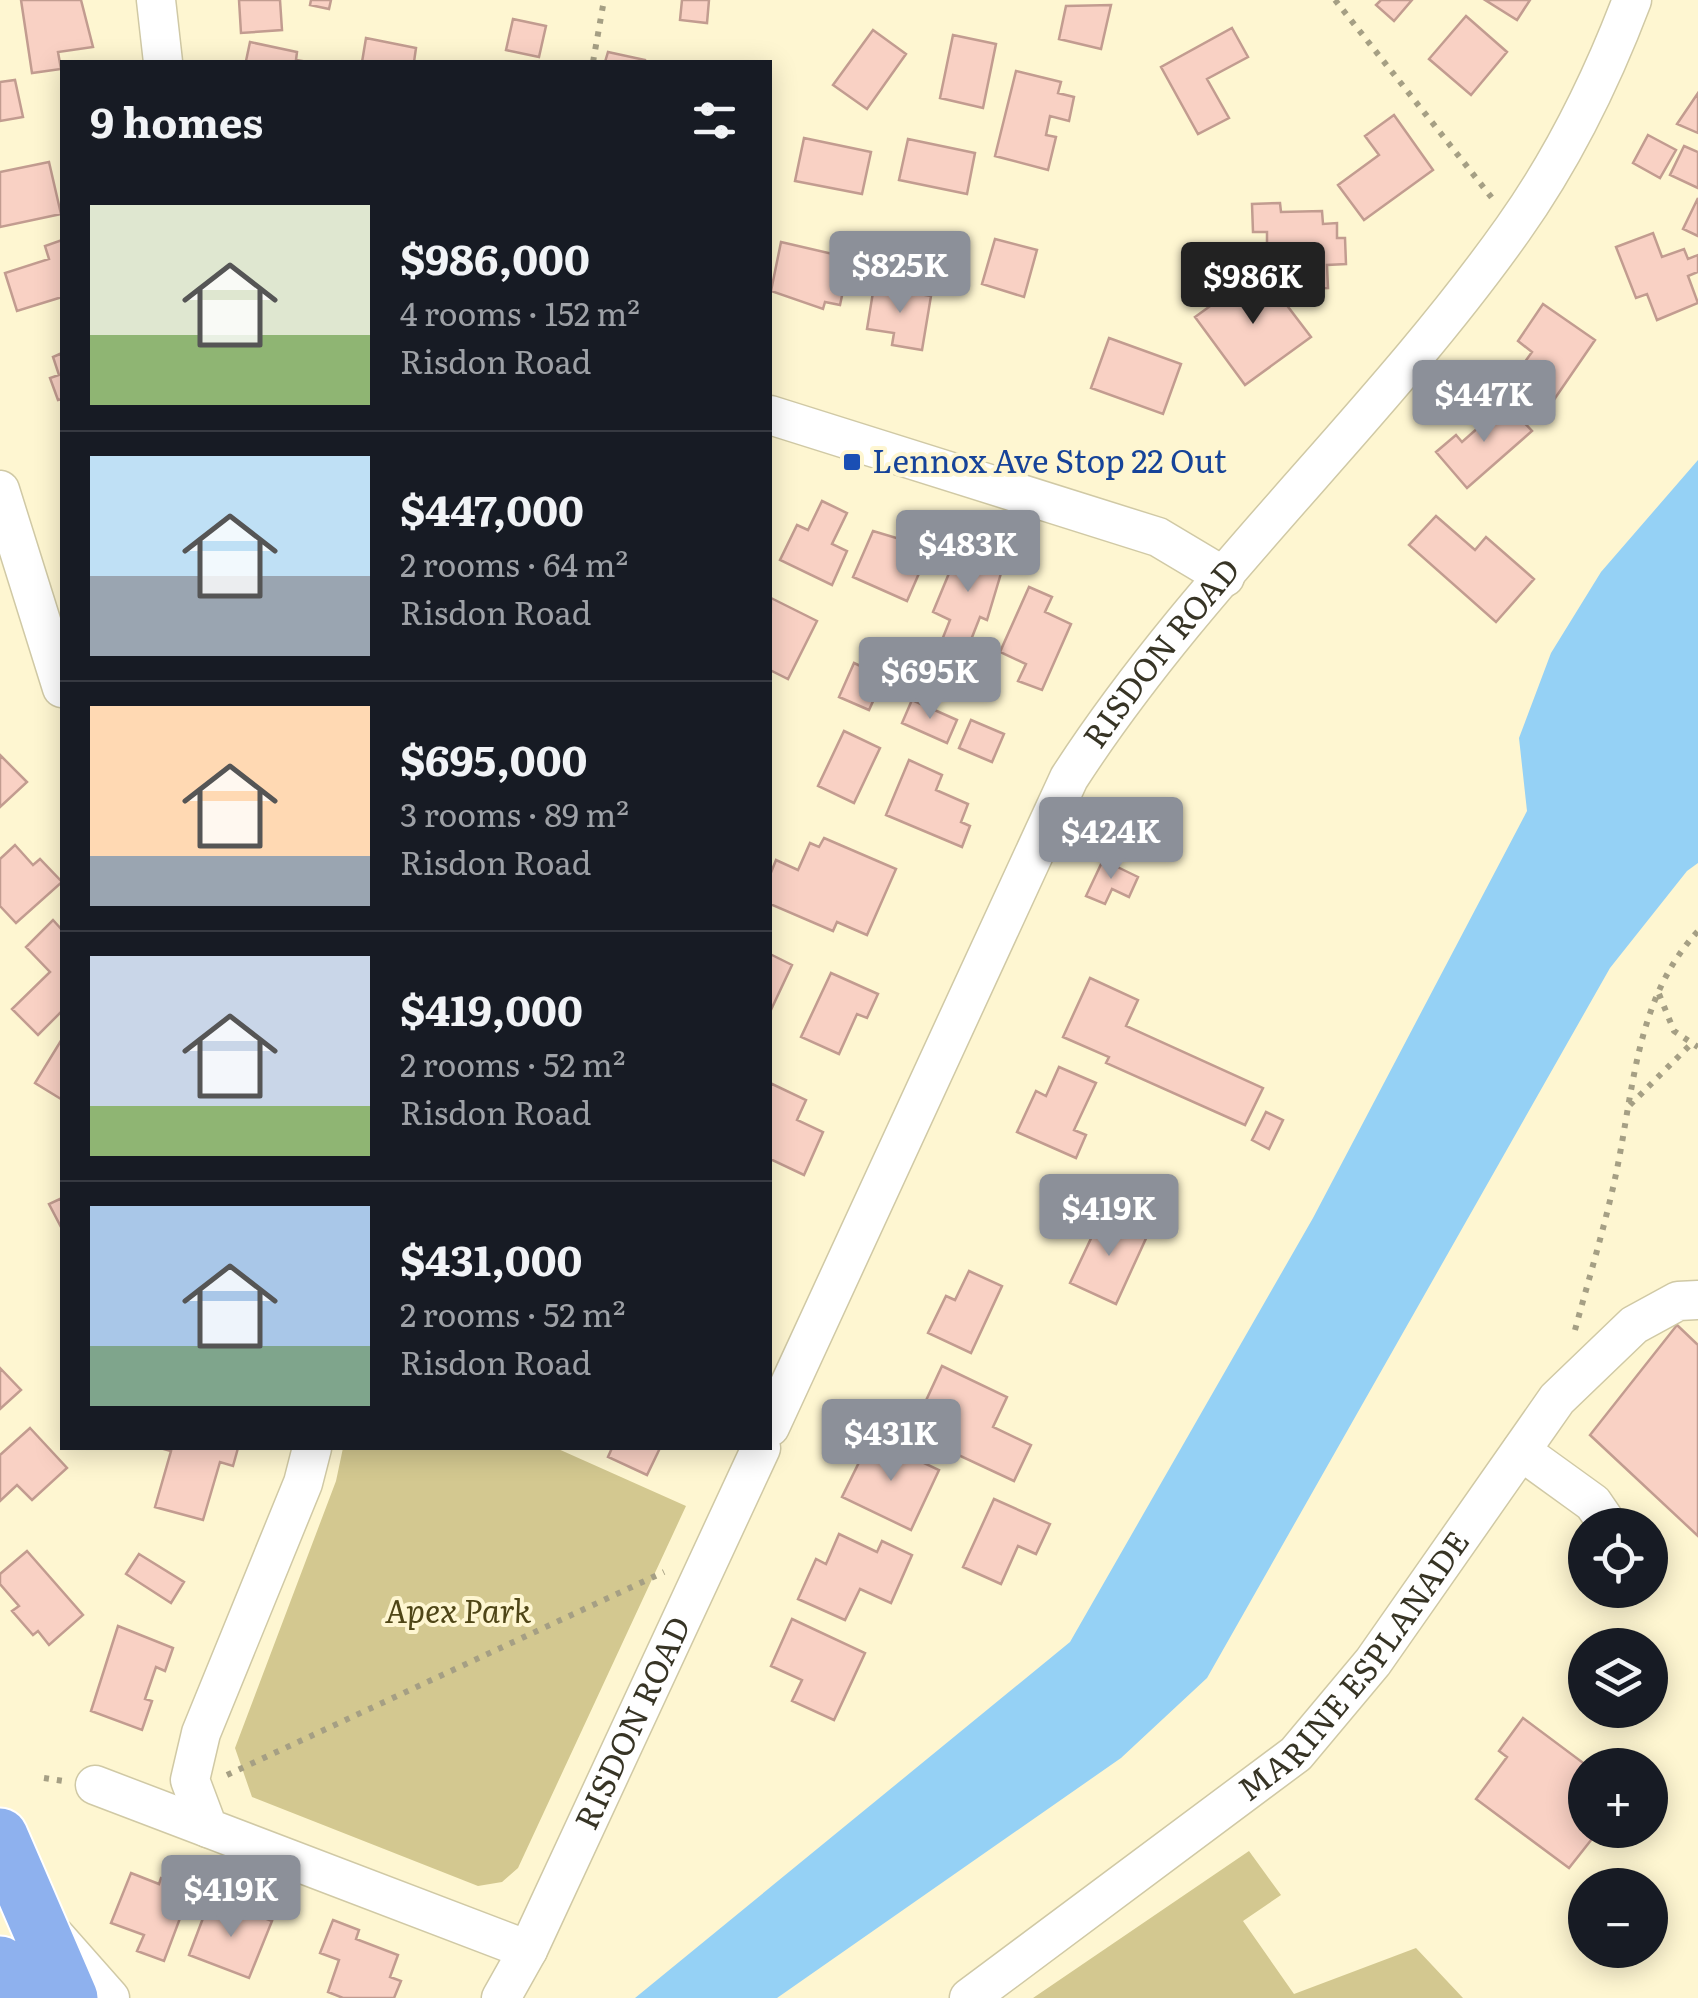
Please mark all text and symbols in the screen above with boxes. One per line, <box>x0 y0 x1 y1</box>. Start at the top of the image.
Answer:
text: 9 homes <box>90 89 263 151</box>
icon: filters <box>687 93 742 148</box>
text: $986,000 <box>400 226 590 288</box>
pin: $825K <box>830 231 970 316</box>
text: $825K <box>851 239 949 287</box>
pin: $986K <box>1183 242 1323 327</box>
icon: home <box>170 245 290 365</box>
text: $986K <box>1203 250 1303 298</box>
text: 4 rooms · 152 m² <box>400 288 640 336</box>
text: Risdon Road <box>400 336 591 384</box>
pin: $447K <box>1414 360 1554 445</box>
text: $447K <box>1435 368 1533 416</box>
place label: Lennox Ave Stop 22 Out <box>872 435 1227 483</box>
marker: Lennox Ave Stop 22 Out <box>841 451 863 473</box>
text: $447,000 <box>400 477 584 539</box>
icon: home <box>170 496 290 616</box>
pin: $483K <box>898 510 1038 595</box>
text: $483K <box>918 518 1018 566</box>
text: 2 rooms · 64 m² <box>400 539 628 587</box>
street label: RISDON ROAD <box>1069 546 1250 757</box>
text: Risdon Road <box>400 587 591 635</box>
pin: $695K <box>860 637 1000 722</box>
text: $695K <box>881 645 979 693</box>
text: $695,000 <box>400 727 587 789</box>
icon: home <box>170 746 290 866</box>
text: 3 rooms · 89 m² <box>400 789 629 837</box>
pin: $424K <box>1041 797 1181 882</box>
text: $424K <box>1061 805 1161 853</box>
text: Risdon Road <box>400 837 591 885</box>
text: $419,000 <box>400 977 583 1039</box>
icon: home <box>170 996 290 1116</box>
text: 2 rooms · 52 m² <box>400 1039 626 1087</box>
text: Risdon Road <box>400 1087 591 1135</box>
pin: $419K <box>1039 1174 1179 1259</box>
text: $419K <box>1061 1182 1157 1230</box>
text: $431,000 <box>400 1227 582 1289</box>
icon: home <box>170 1246 290 1366</box>
text: 2 rooms · 52 m² <box>400 1289 626 1337</box>
text: Risdon Road <box>400 1337 591 1385</box>
pin: $431K <box>821 1399 961 1484</box>
text: $431K <box>844 1407 938 1455</box>
map controls <box>1568 1508 1668 1968</box>
button: locate <box>1568 1508 1668 1608</box>
street label: MARINE ESPLANADE <box>1226 1520 1479 1811</box>
park label: Apex Park <box>385 1585 532 1633</box>
street label: RISDON ROAD <box>560 1608 701 1837</box>
button: layers <box>1568 1628 1668 1728</box>
button: + <box>1568 1748 1668 1848</box>
pin: $419K <box>161 1855 301 1940</box>
text: $419K <box>183 1863 279 1911</box>
button: − <box>1568 1868 1668 1968</box>

